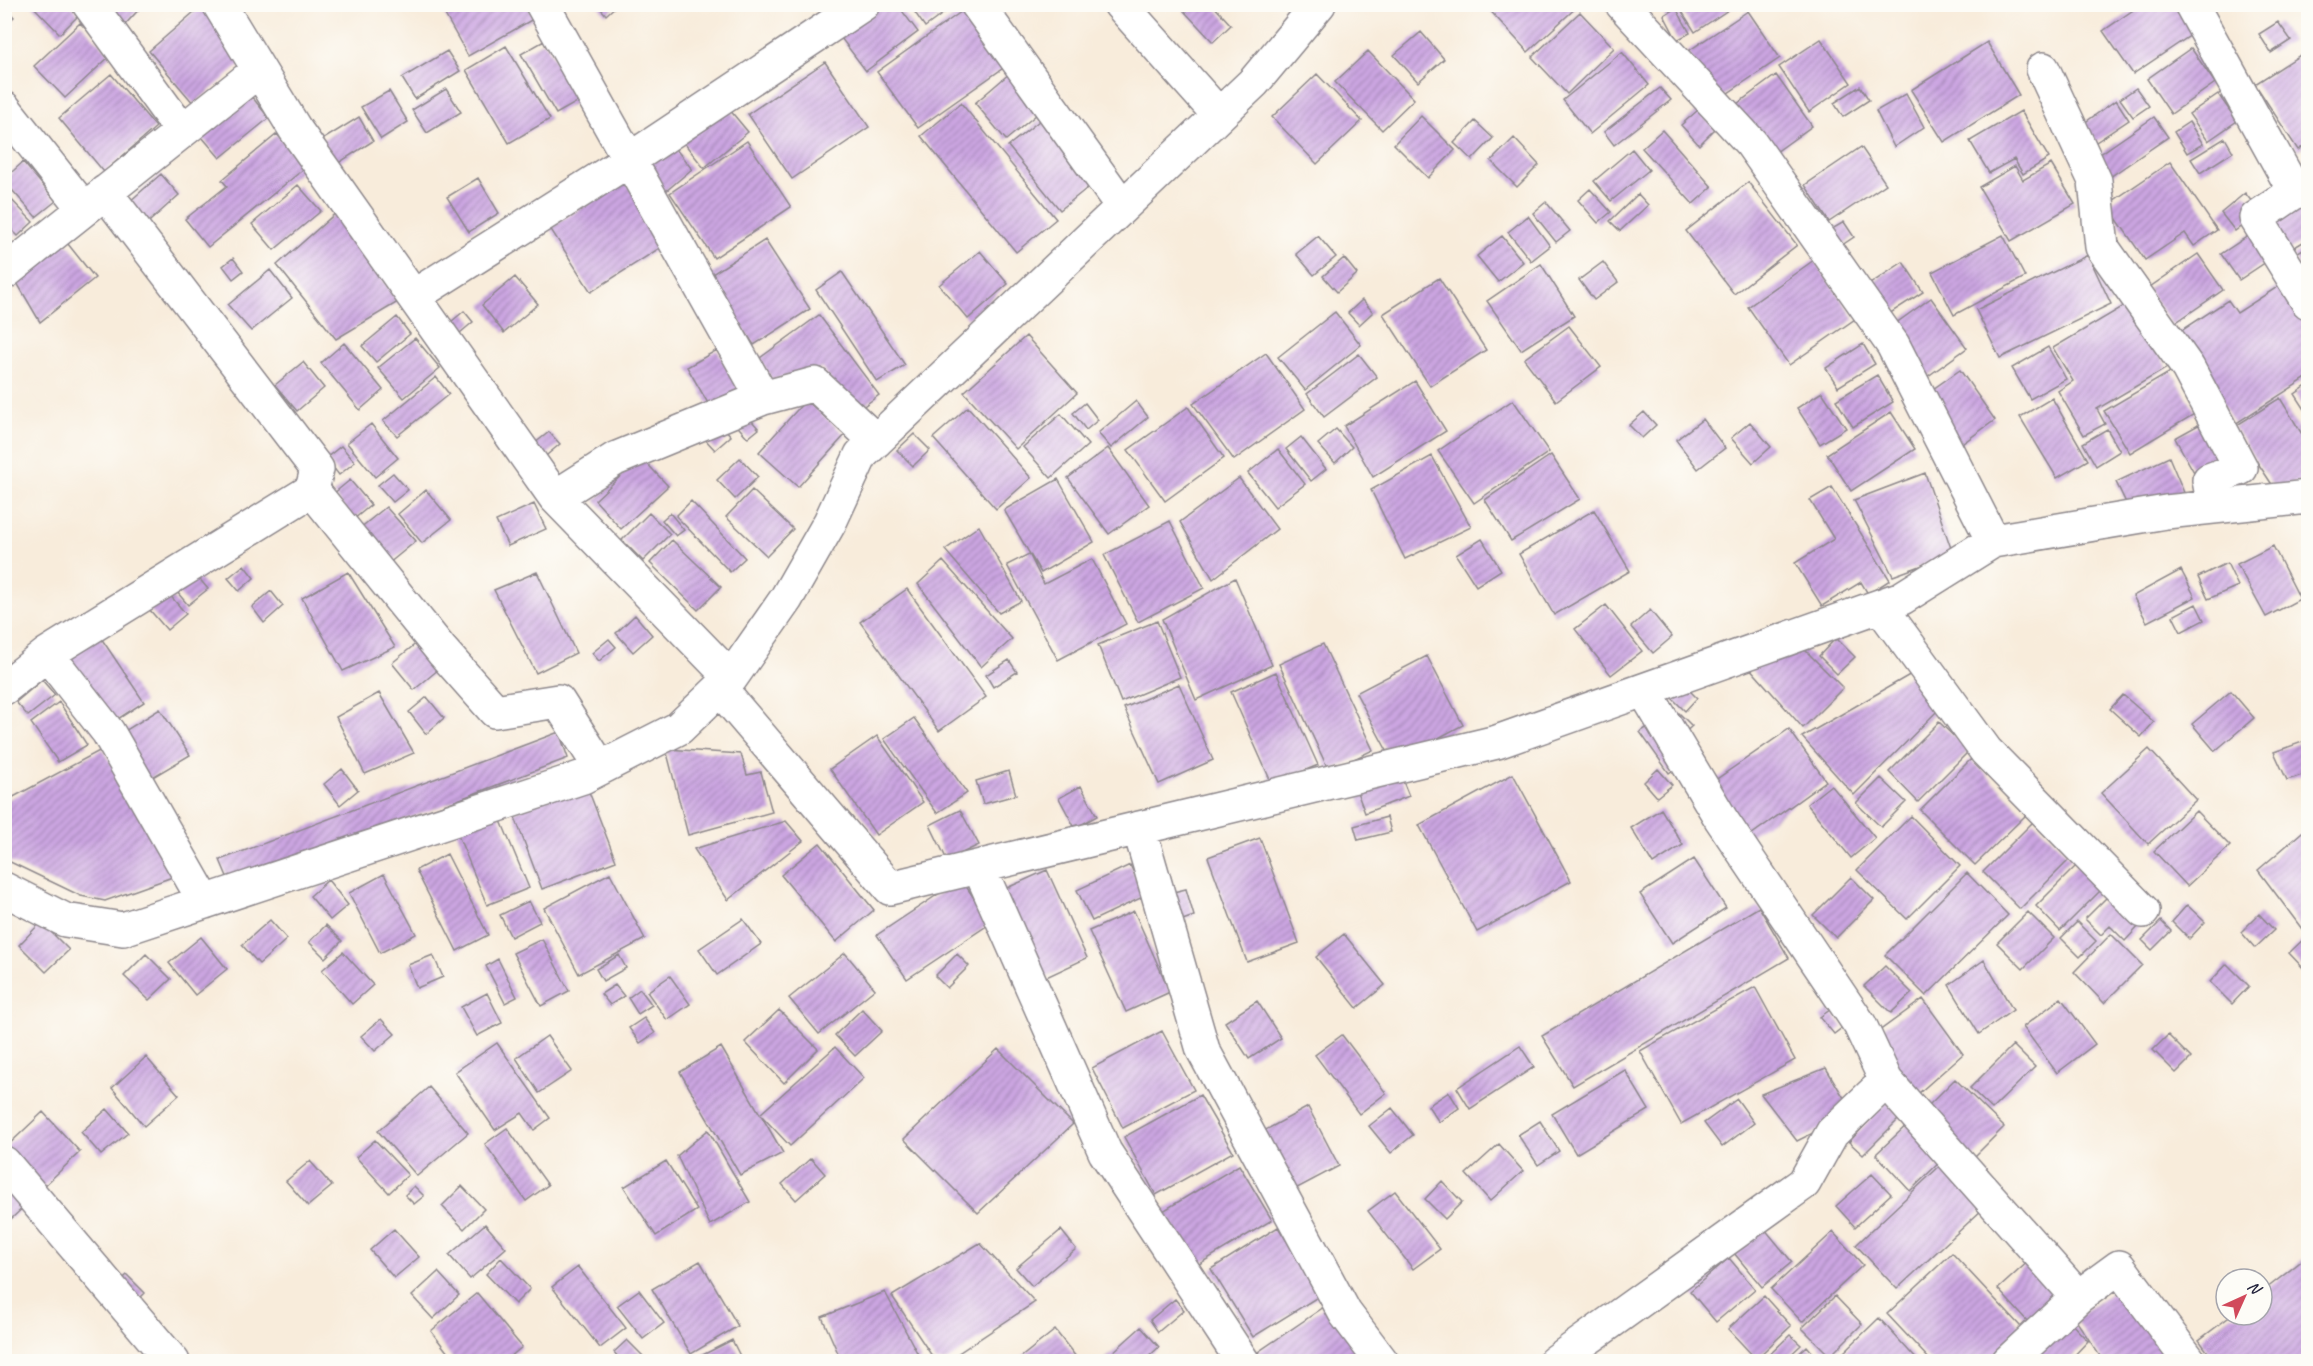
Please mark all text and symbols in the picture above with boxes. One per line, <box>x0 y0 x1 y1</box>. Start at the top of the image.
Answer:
north arrow <box>2214 1267 2274 1327</box>
text: N <box>2243 1277 2267 1300</box>

